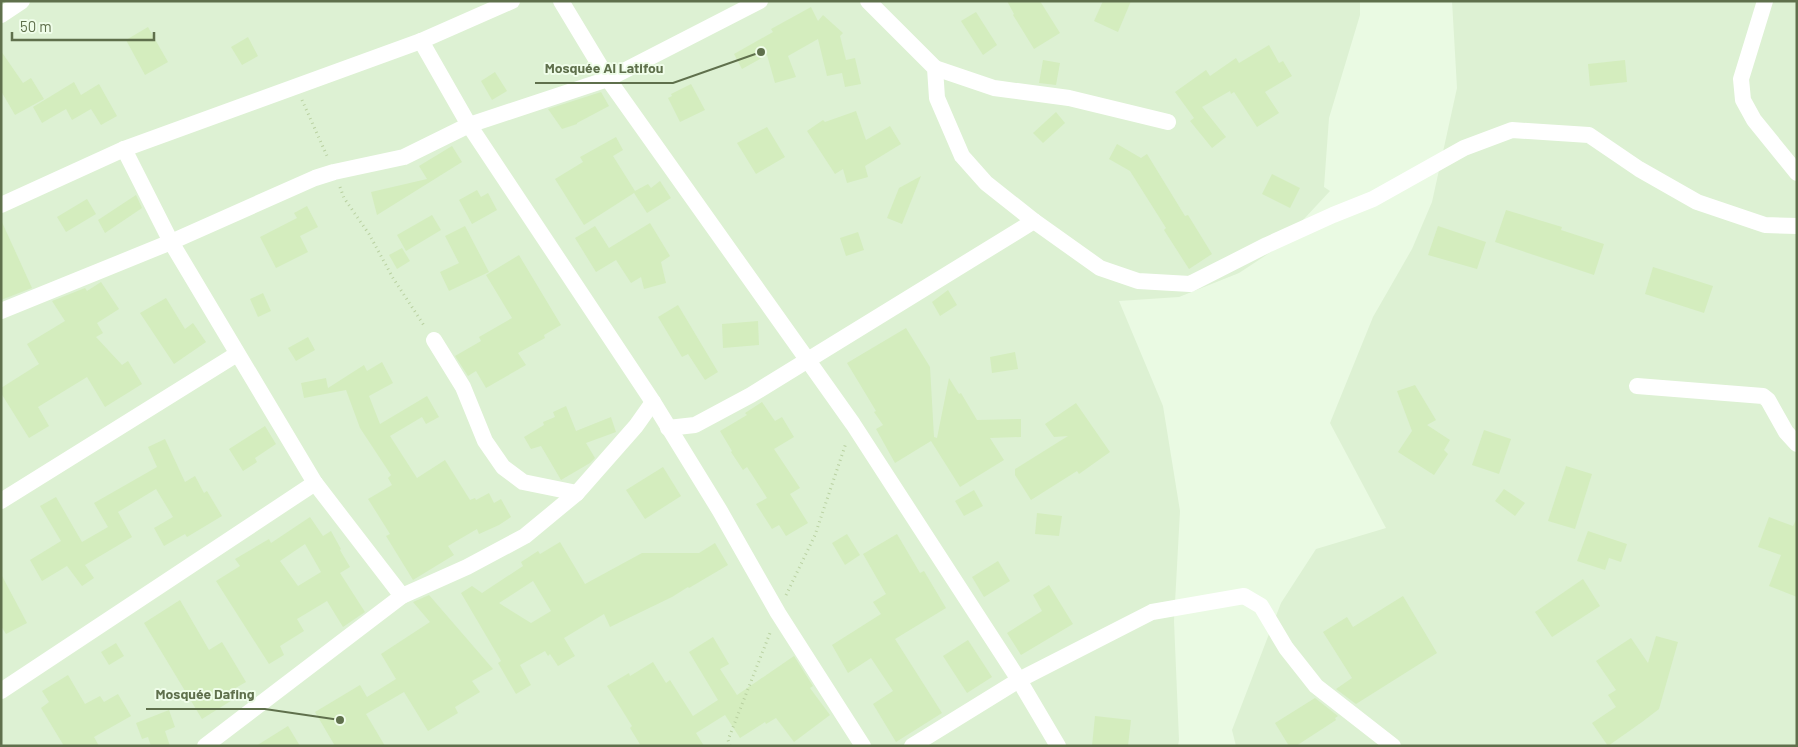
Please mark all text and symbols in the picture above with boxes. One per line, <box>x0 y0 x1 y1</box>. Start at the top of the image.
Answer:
scale bar <box>12 10 155 42</box>
text: 50 m <box>20 17 52 35</box>
callout: Mosquée Al Latifou <box>535 54 673 83</box>
text: Mosquée Al Latifou <box>545 59 663 76</box>
callout: Mosquée Dafing <box>146 680 265 709</box>
text: Mosquée Dafing <box>156 685 255 702</box>

